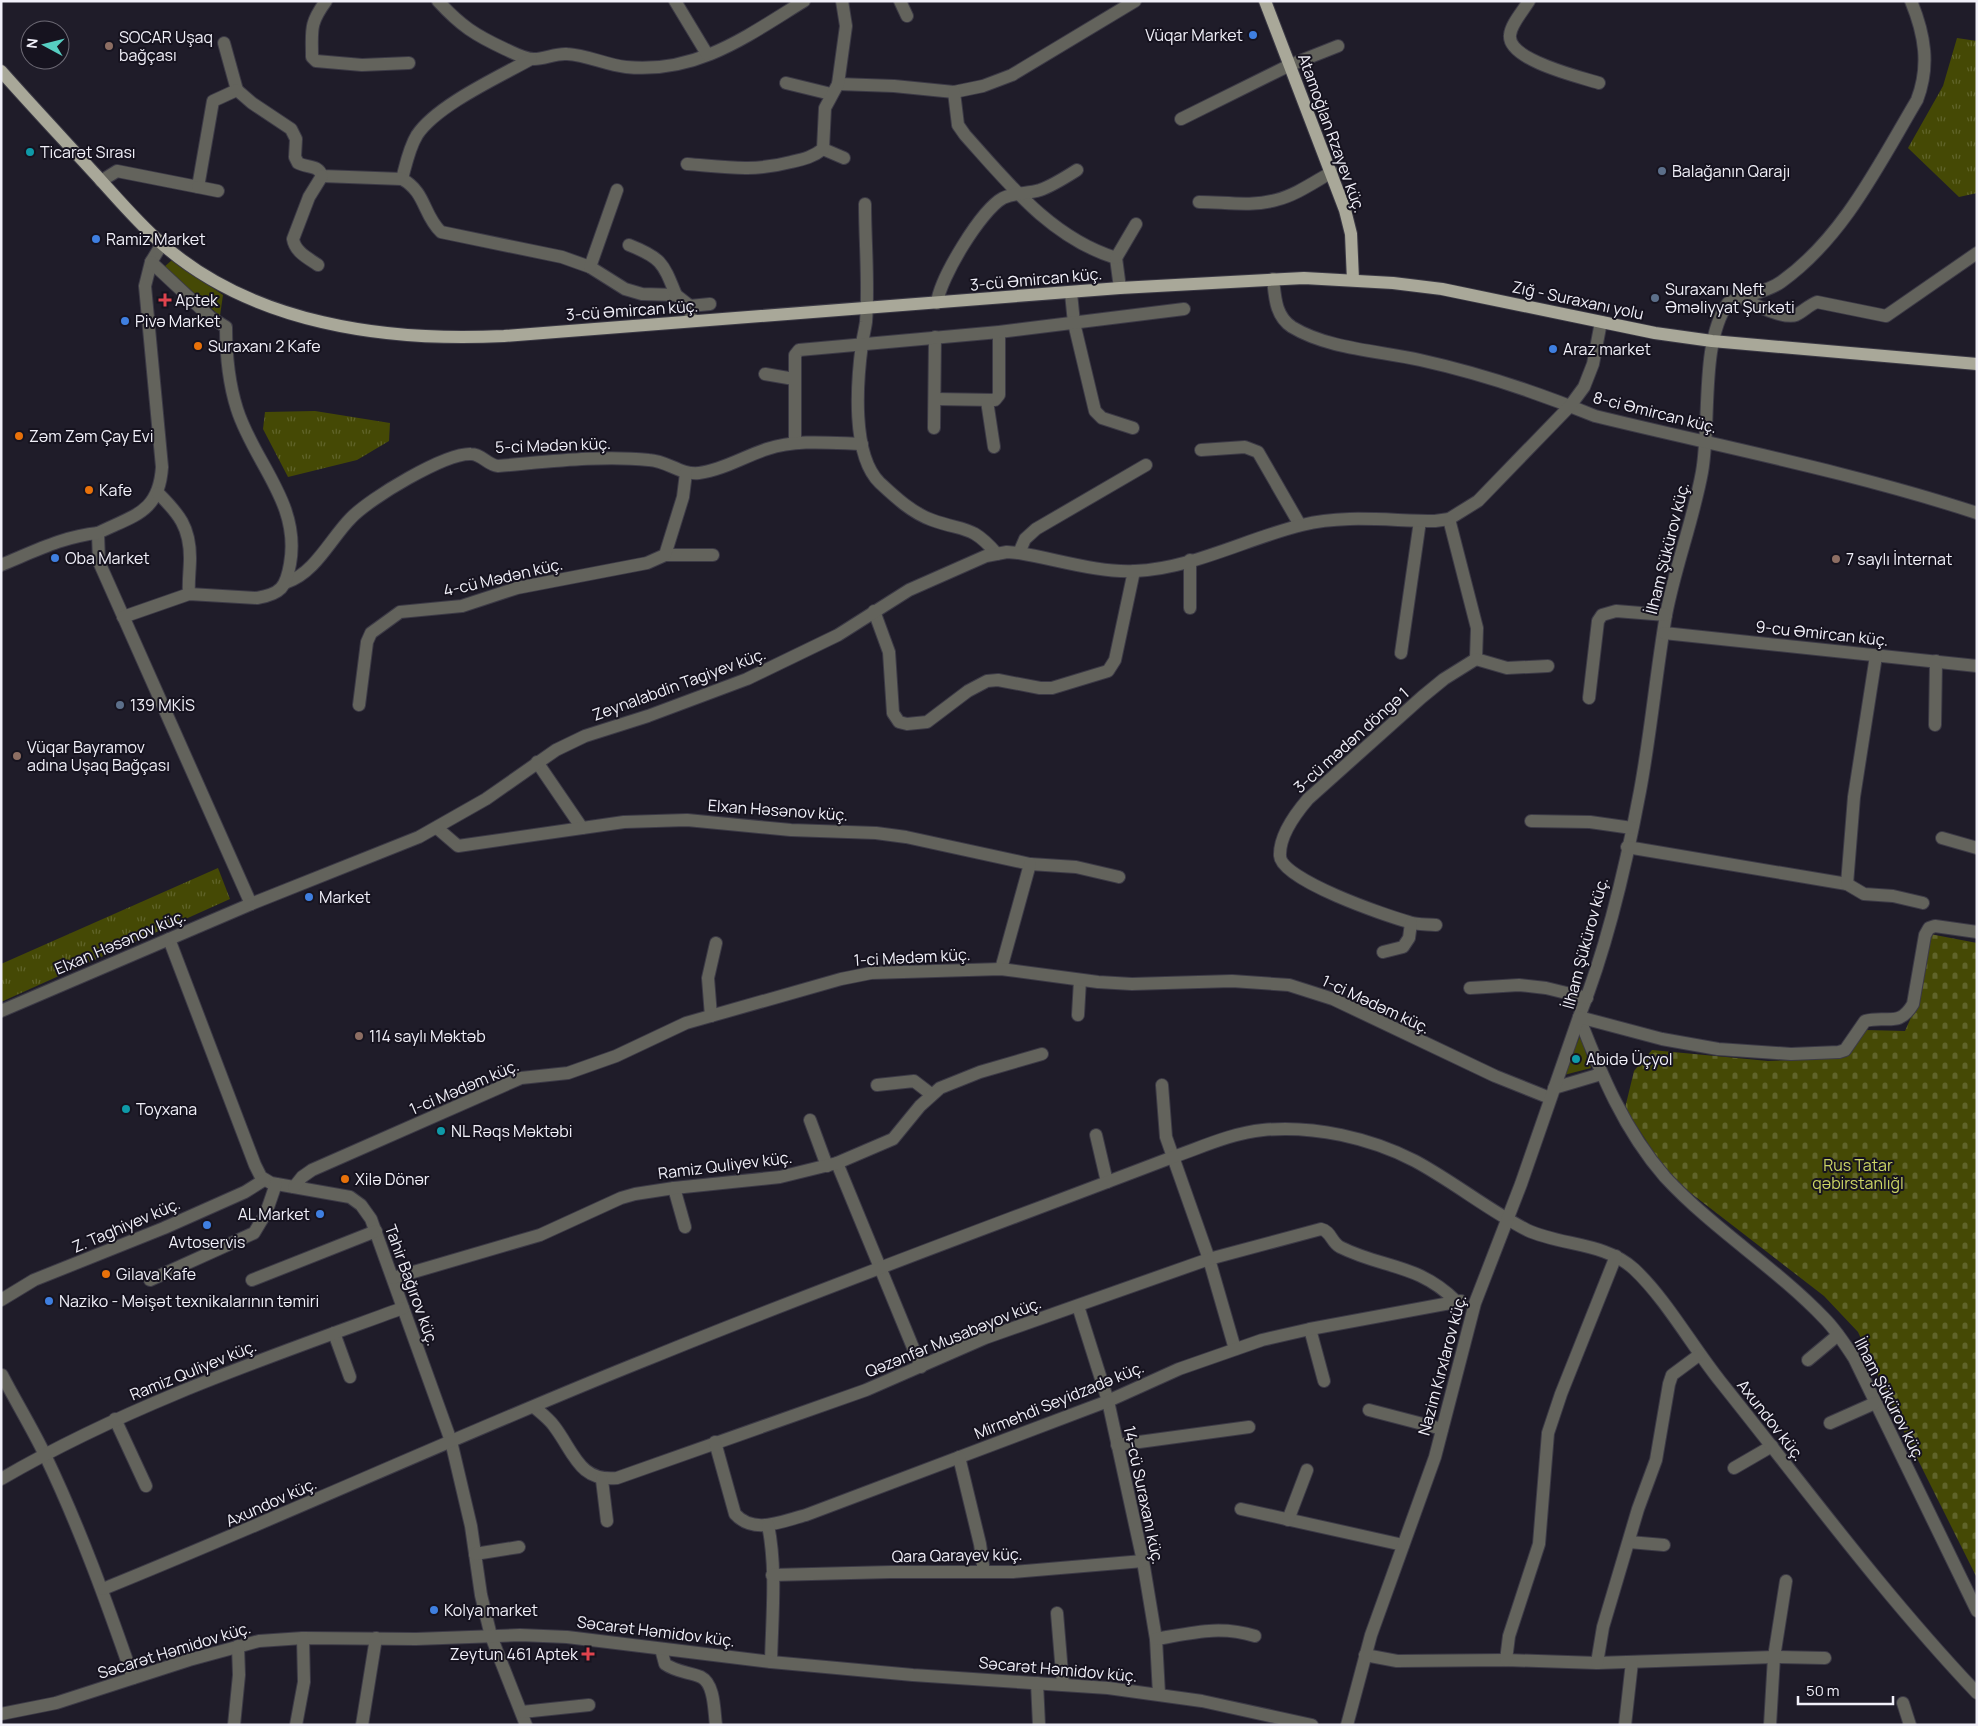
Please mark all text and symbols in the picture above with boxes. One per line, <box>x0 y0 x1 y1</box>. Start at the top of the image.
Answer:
north arrow <box>20 20 70 70</box>
place label: Vüqar Market <box>1145 24 1243 46</box>
place label: SOCAR Uşaq bağçası <box>119 26 213 66</box>
marker: Vüqar Market <box>1247 29 1259 41</box>
text: N <box>22 37 42 50</box>
marker: SOCAR Uşaq bağçası <box>103 40 115 52</box>
street label: Atamoğlan Rzayev küç. <box>1293 50 1371 216</box>
place label: Ticarət Sırası <box>40 141 136 163</box>
marker: Ticarət Sırası <box>24 146 36 158</box>
place label: Balağanın Qarajı <box>1672 160 1790 182</box>
marker: Balağanın Qarajı <box>1656 165 1668 177</box>
place label: Ramiz Market <box>106 228 206 250</box>
marker: Ramiz Market <box>90 233 102 245</box>
street label: 3-cü Əmircan küç. <box>969 262 1103 296</box>
street label: Zığ - Suraxanı yolu <box>1510 275 1646 325</box>
place label: Suraxanı Neft Əməliyyat Şurkəti <box>1665 278 1795 318</box>
place label: Aptek <box>175 289 219 311</box>
marker: Suraxanı Neft Əməliyyat Şurkəti <box>1649 292 1661 304</box>
marker: Aptek <box>159 294 171 306</box>
street label: 3-cü Əmircan küç. <box>565 294 699 326</box>
place label: Pivə Market <box>135 310 220 332</box>
marker: Pivə Market <box>119 315 131 327</box>
place label: Suraxanı 2 Kafe <box>208 335 321 357</box>
place label: Araz market <box>1563 338 1651 360</box>
marker: Suraxanı 2 Kafe <box>192 340 204 352</box>
marker: Araz market <box>1547 343 1559 355</box>
street label: 8-ci Əmircan küç. <box>1591 386 1719 438</box>
place label: Zəm Zəm Çay Evi <box>29 425 153 447</box>
marker: Zəm Zəm Çay Evi <box>13 430 25 442</box>
street label: 5-ci Mədən küç. <box>495 432 611 458</box>
place label: Kafe <box>99 479 132 501</box>
street label: İlham Şükürov küç. <box>1640 480 1694 616</box>
marker: Kafe <box>83 484 95 496</box>
place label: Oba Market <box>65 547 150 569</box>
place label: 7 saylı İnternat <box>1846 548 1952 570</box>
marker: Oba Market <box>49 552 61 564</box>
street label: 4-cü Mədən küç. <box>441 553 565 601</box>
marker: 7 saylı İnternat <box>1830 553 1842 565</box>
street label: 9-cu Əmircan küç. <box>1754 615 1890 651</box>
street label: Zeynalabdin Tagiyev küç. <box>589 642 769 726</box>
street label: 3-cü mədən döngə 1 <box>1289 682 1413 798</box>
place label: 139 MKİS <box>130 694 195 716</box>
marker: 139 MKİS <box>114 699 126 711</box>
place label: Vüqar Bayramov adına Uşaq Bağçası <box>27 736 170 776</box>
marker: Vüqar Bayramov adına Uşaq Bağçası <box>11 750 23 762</box>
street label: Elxan Həsənov küç. <box>707 794 849 826</box>
street label: İlham Şükürov küç. <box>1557 875 1613 1011</box>
place label: Market <box>319 886 371 908</box>
marker: Market <box>303 891 315 903</box>
street label: Elxan Həsənov küç. <box>51 904 189 980</box>
street label: 1-ci Mədəm küç. <box>853 943 971 971</box>
street label: 1-ci Mədəm küç. <box>1318 969 1434 1039</box>
place label: 114 saylı Məktəb <box>369 1025 486 1047</box>
marker: 114 saylı Məktəb <box>353 1030 365 1042</box>
place label: Abidə Üçyol <box>1586 1048 1672 1070</box>
marker: Abidə Üçyol <box>1570 1053 1582 1065</box>
street label: 1-ci Mədəm küç. <box>406 1054 522 1120</box>
place label: Toyxana <box>136 1098 197 1120</box>
marker: Toyxana <box>120 1103 132 1115</box>
place label: NL Rəqs Məktəbi <box>451 1120 572 1142</box>
marker: NL Rəqs Məktəbi <box>435 1125 447 1137</box>
street label: Ramiz Quliyev küç. <box>657 1146 793 1184</box>
park label: Rus Tatar qəbirstanlığl <box>1812 1154 1904 1194</box>
place label: Xilə Dönər <box>355 1168 430 1190</box>
marker: Xilə Dönər <box>339 1173 351 1185</box>
street label: Z. Taghiyev küç. <box>68 1192 184 1258</box>
place label: AL Market <box>238 1203 310 1225</box>
marker: AL Market <box>314 1208 326 1220</box>
marker: Avtoservis <box>201 1219 213 1231</box>
street label: Tahir Bağırov küç. <box>380 1221 444 1349</box>
place label: Avtoservis <box>169 1231 245 1253</box>
place label: Gilava Kafe <box>116 1263 196 1285</box>
marker: Gilava Kafe <box>100 1268 112 1280</box>
place label: Naziko - Məişət texnikalarının təmiri <box>59 1290 319 1312</box>
street label: Qəzənfər Musabəyov küç. <box>862 1292 1044 1382</box>
street label: Nazim Kırxlarov küç. <box>1413 1292 1471 1438</box>
marker: Naziko - Məişət texnikalarının təmiri <box>43 1295 55 1307</box>
street label: İlham Şükürov küç. <box>1849 1334 1931 1464</box>
street label: Ramiz Quliyev küç. <box>126 1335 260 1405</box>
street label: Mirmehdi Seyidzadə küç. <box>971 1356 1147 1444</box>
street label: Axundov küç. <box>1732 1375 1810 1465</box>
street label: 14-cü Suraxanı küç. <box>1119 1424 1169 1566</box>
street label: Axundov küç. <box>222 1472 320 1532</box>
street label: Qara Qarayev küç. <box>891 1543 1023 1567</box>
place label: Kolya market <box>444 1599 538 1621</box>
marker: Kolya market <box>428 1604 440 1616</box>
street label: Səcarət Həmidov küç. <box>576 1610 736 1652</box>
street label: Səcarət Həmidov küç. <box>95 1616 253 1684</box>
place label: Zeytun 461 Aptek <box>450 1643 579 1665</box>
marker: Zeytun 461 Aptek <box>582 1648 594 1660</box>
street label: Səcarət Həmidov küç. <box>978 1651 1138 1687</box>
scale bar <box>1798 1674 1893 1706</box>
text: 50 m <box>1806 1680 1840 1701</box>

